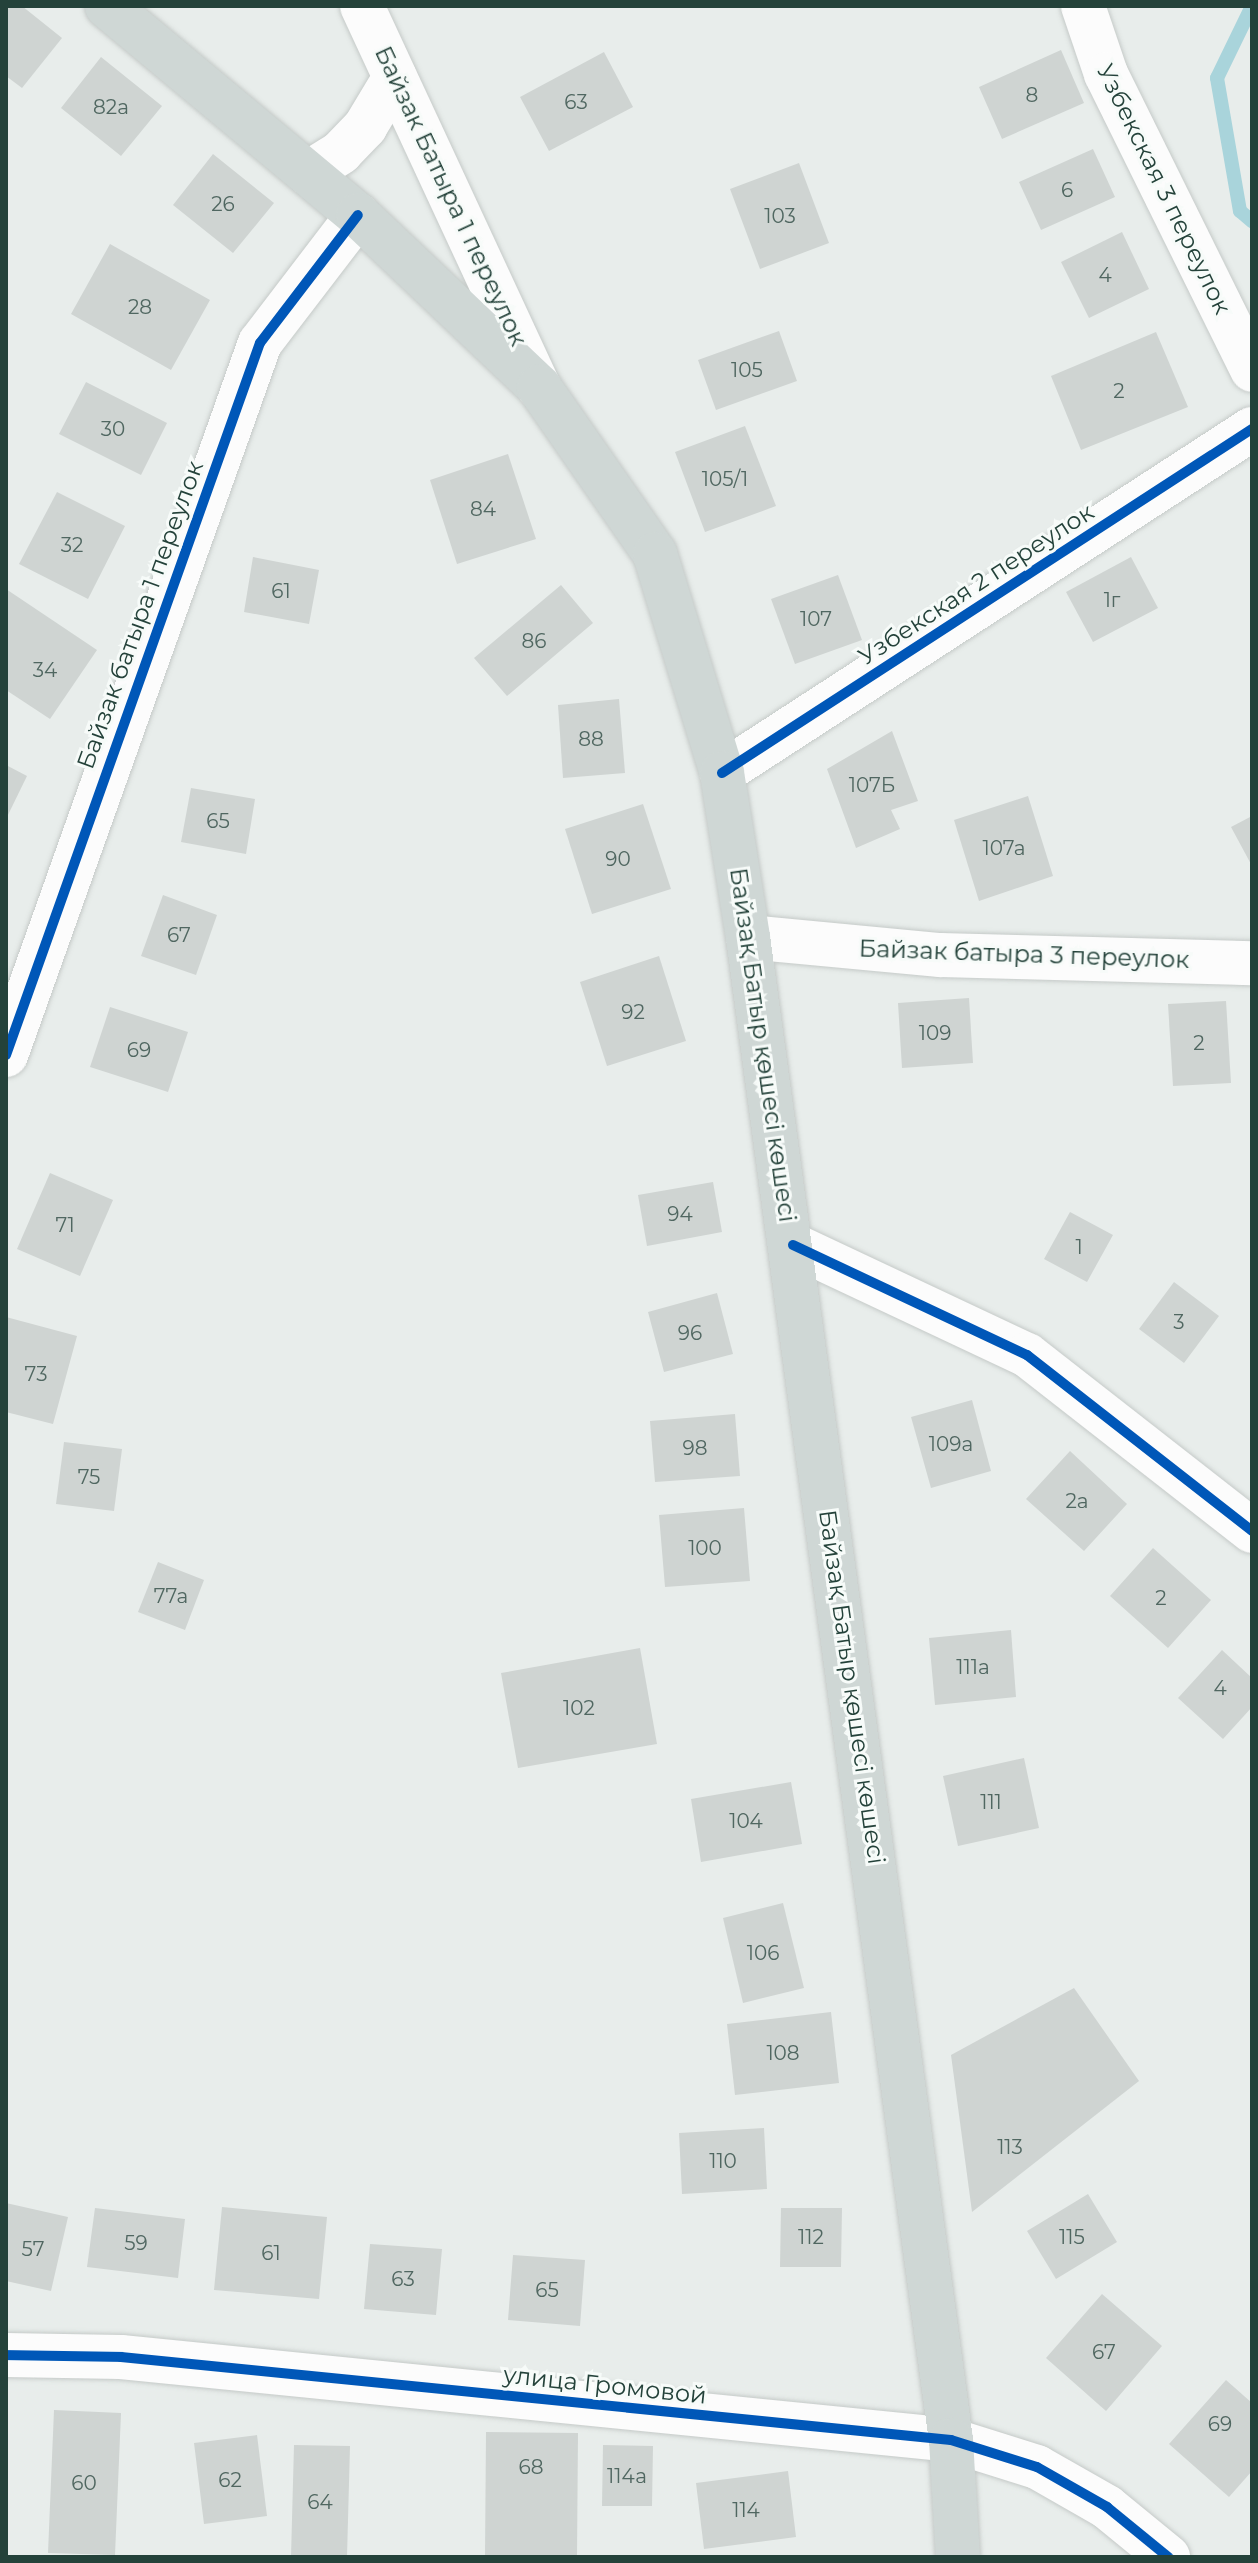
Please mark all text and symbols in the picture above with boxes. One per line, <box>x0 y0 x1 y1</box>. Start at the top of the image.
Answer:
street label: Байзак Батыра 1 переулок <box>369 42 533 350</box>
street label: Узбекская 3 переулок <box>1091 59 1237 319</box>
house number: 8 <box>1026 83 1038 107</box>
house number: 63 <box>564 90 588 114</box>
house number: 82а <box>93 95 129 119</box>
house number: 6 <box>1061 178 1073 202</box>
house number: 26 <box>211 192 235 216</box>
house number: 103 <box>764 204 796 228</box>
house number: 4 <box>1098 263 1112 287</box>
house number: 28 <box>128 295 152 319</box>
house number: 105 <box>731 358 763 382</box>
house number: 2 <box>1113 379 1125 403</box>
house number: 30 <box>101 417 125 441</box>
street label: Байзак батыра 1 переулок <box>71 457 209 773</box>
house number: 105/1 <box>702 467 748 491</box>
house number: 84 <box>470 497 496 521</box>
street label: Узбекская 2 переулок <box>853 497 1099 671</box>
house number: 32 <box>61 533 83 557</box>
house number: 61 <box>271 579 291 603</box>
house number: 1г <box>1104 588 1120 612</box>
house number: 107 <box>800 607 832 631</box>
house number: 86 <box>522 629 546 653</box>
house number: 34 <box>33 658 57 682</box>
house number: 88 <box>578 727 604 751</box>
house number: 107Б <box>849 773 895 797</box>
house number: 65 <box>206 809 230 833</box>
house number: 107а <box>983 836 1025 860</box>
house number: 90 <box>605 847 631 871</box>
street label: Байзақ Батыр қөшесі көшесі <box>724 866 802 1224</box>
house number: 67 <box>167 923 191 947</box>
street label: Байзак батыра 3 переулок <box>858 934 1190 974</box>
house number: 92 <box>621 1000 645 1024</box>
house number: 109 <box>919 1021 951 1045</box>
house number: 2 <box>1193 1031 1205 1055</box>
house number: 69 <box>127 1038 151 1062</box>
house number: 94 <box>667 1202 693 1226</box>
house number: 71 <box>55 1213 75 1237</box>
house number: 1 <box>1075 1235 1083 1259</box>
house number: 3 <box>1173 1310 1185 1334</box>
house number: 96 <box>678 1321 702 1345</box>
house number: 73 <box>25 1362 47 1386</box>
house number: 109а <box>929 1432 973 1456</box>
house number: 98 <box>683 1436 707 1460</box>
house number: 75 <box>78 1465 100 1489</box>
house number: 2а <box>1065 1489 1089 1513</box>
street label: Байзақ Батыр қөшесі көшесі <box>813 1508 891 1866</box>
house number: 100 <box>688 1536 722 1560</box>
house number: 77а <box>154 1584 188 1608</box>
house number: 2 <box>1155 1586 1167 1610</box>
house number: 111а <box>956 1655 990 1679</box>
house number: 4 <box>1213 1676 1227 1700</box>
house number: 102 <box>563 1696 595 1720</box>
house number: 111 <box>980 1790 1002 1814</box>
house number: 104 <box>729 1809 763 1833</box>
house number: 106 <box>747 1941 779 1965</box>
house number: 108 <box>766 2041 800 2065</box>
house number: 113 <box>997 2135 1023 2159</box>
house number: 110 <box>709 2149 737 2173</box>
house number: 112 <box>798 2225 824 2249</box>
house number: 115 <box>1059 2225 1085 2249</box>
house number: 59 <box>124 2231 148 2255</box>
house number: 57 <box>22 2237 44 2261</box>
house number: 61 <box>261 2241 281 2265</box>
house number: 63 <box>391 2267 415 2291</box>
house number: 65 <box>535 2278 559 2302</box>
house number: 67 <box>1092 2340 1116 2364</box>
street label: улица Громовой <box>502 2360 708 2410</box>
house number: 69 <box>1208 2412 1232 2436</box>
house number: 68 <box>519 2455 543 2479</box>
house number: 114а <box>607 2464 647 2488</box>
house number: 62 <box>218 2468 242 2492</box>
house number: 60 <box>71 2471 97 2495</box>
house number: 64 <box>307 2490 333 2514</box>
house number: 114 <box>732 2498 760 2522</box>

